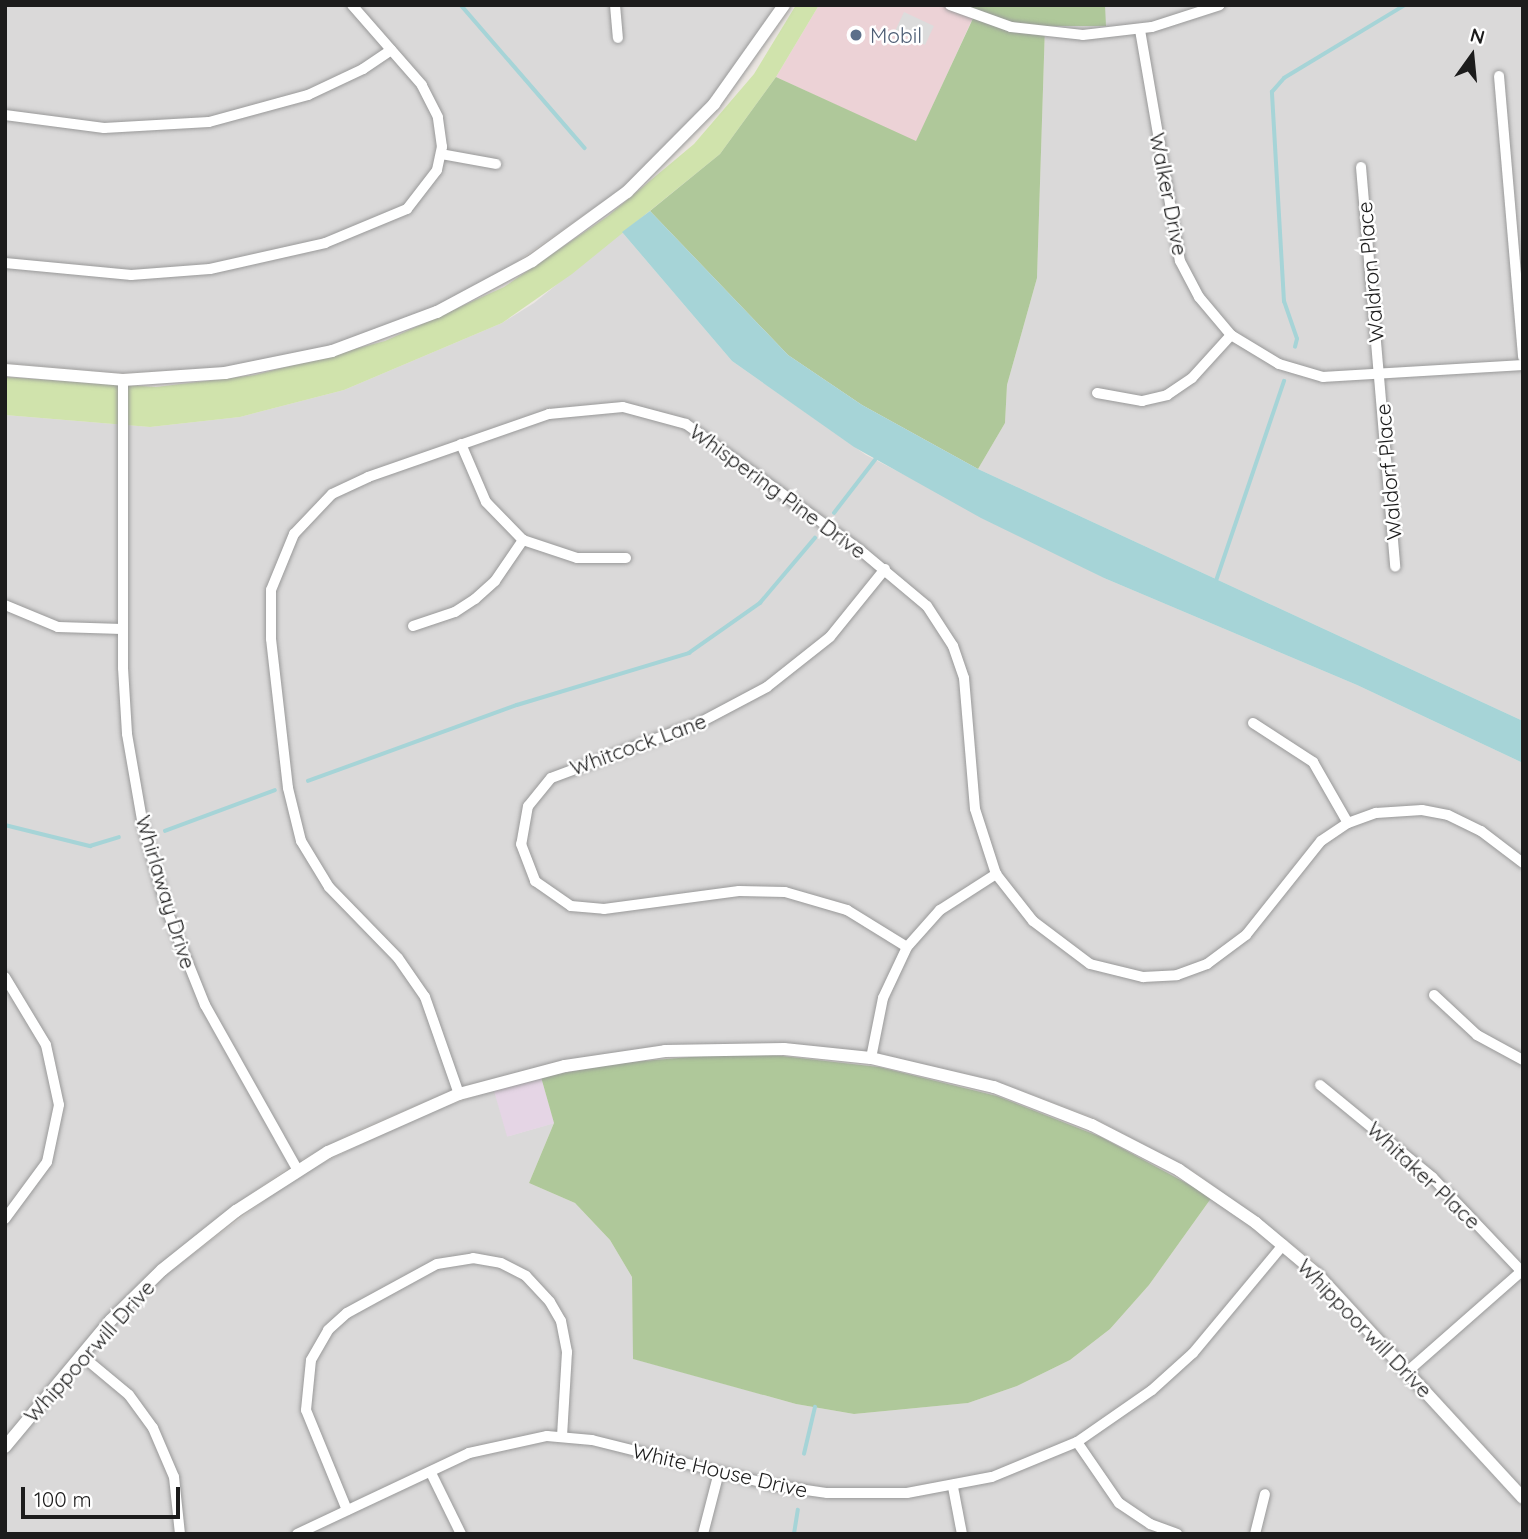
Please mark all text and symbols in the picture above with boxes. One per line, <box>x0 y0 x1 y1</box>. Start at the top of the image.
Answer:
north arrow <box>1437 21 1507 91</box>
place label: Mobil <box>870 22 922 48</box>
text: N <box>1468 22 1487 49</box>
marker: Mobil <box>848 27 864 43</box>
street label: Walker Drive <box>1145 130 1193 258</box>
street label: Waldron Place <box>1351 201 1389 343</box>
street label: Waldorf Place <box>1369 403 1407 541</box>
street label: Whispering Pine Drive <box>685 419 871 563</box>
street label: Whitcock Lane <box>566 708 710 780</box>
street label: Whirlaway Drive <box>131 812 201 972</box>
street label: Whitaker Place <box>1362 1116 1486 1234</box>
street label: Whippoorwill Drive <box>1292 1253 1438 1403</box>
street label: Whippoorwill Drive <box>18 1275 160 1427</box>
street label: White House Drive <box>630 1438 810 1502</box>
scale bar <box>24 1472 184 1516</box>
text: 100 m <box>34 1486 92 1512</box>

